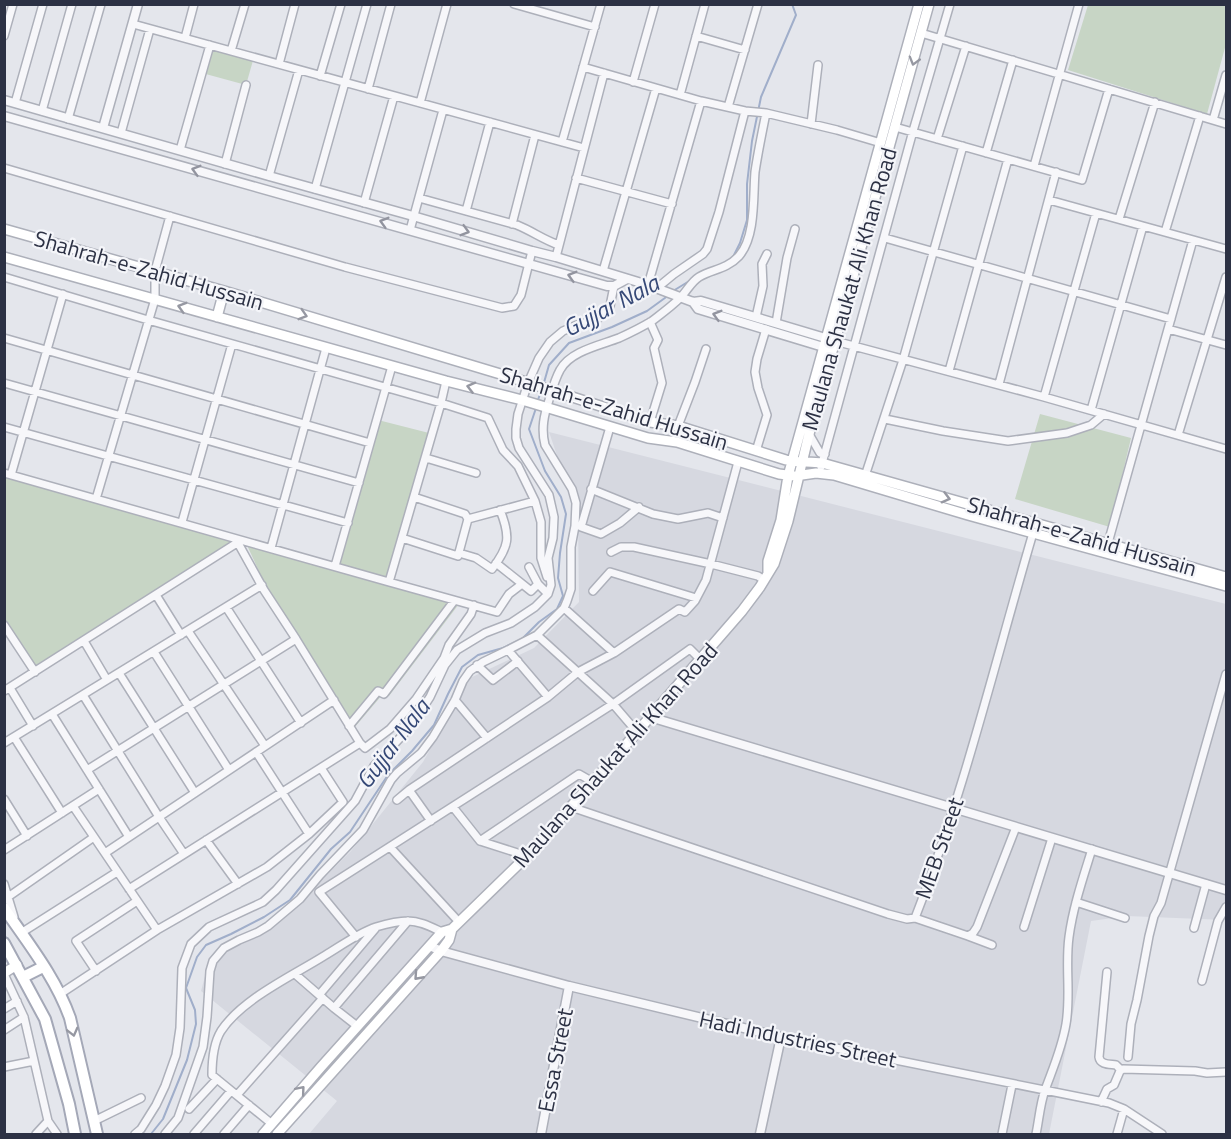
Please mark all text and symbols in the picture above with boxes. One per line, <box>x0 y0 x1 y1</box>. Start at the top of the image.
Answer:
one-way arrow <box>908 56 921 66</box>
street label: Maulana Shaukat Ali Khan Road <box>792 144 906 434</box>
one-way arrow <box>192 164 202 177</box>
one-way arrow <box>379 217 389 230</box>
street label: Shahrah-e-Zahid Hussain <box>30 221 268 319</box>
one-way arrow <box>459 224 470 236</box>
water label: Gujjar Nala <box>556 264 667 346</box>
one-way arrow <box>567 271 578 283</box>
one-way arrow <box>177 301 187 314</box>
one-way arrow <box>297 308 308 320</box>
one-way arrow <box>712 309 722 322</box>
street label: Shahrah-e-Zahid Hussain <box>496 357 732 459</box>
one-way arrow <box>466 382 476 395</box>
street label: Shahrah-e-Zahid Hussain <box>963 487 1201 585</box>
one-way arrow <box>940 491 951 503</box>
street label: Maulana Shaukat Ali Khan Road <box>504 635 726 875</box>
water label: Gujjar Nala <box>346 689 439 796</box>
street label: MEB Street <box>906 792 972 904</box>
one-way arrow <box>414 969 425 980</box>
street label: Hadi Industries Street <box>696 1001 900 1077</box>
street label: Essa Street <box>528 1005 582 1115</box>
one-way arrow <box>66 1026 79 1036</box>
one-way arrow <box>294 1086 305 1097</box>

